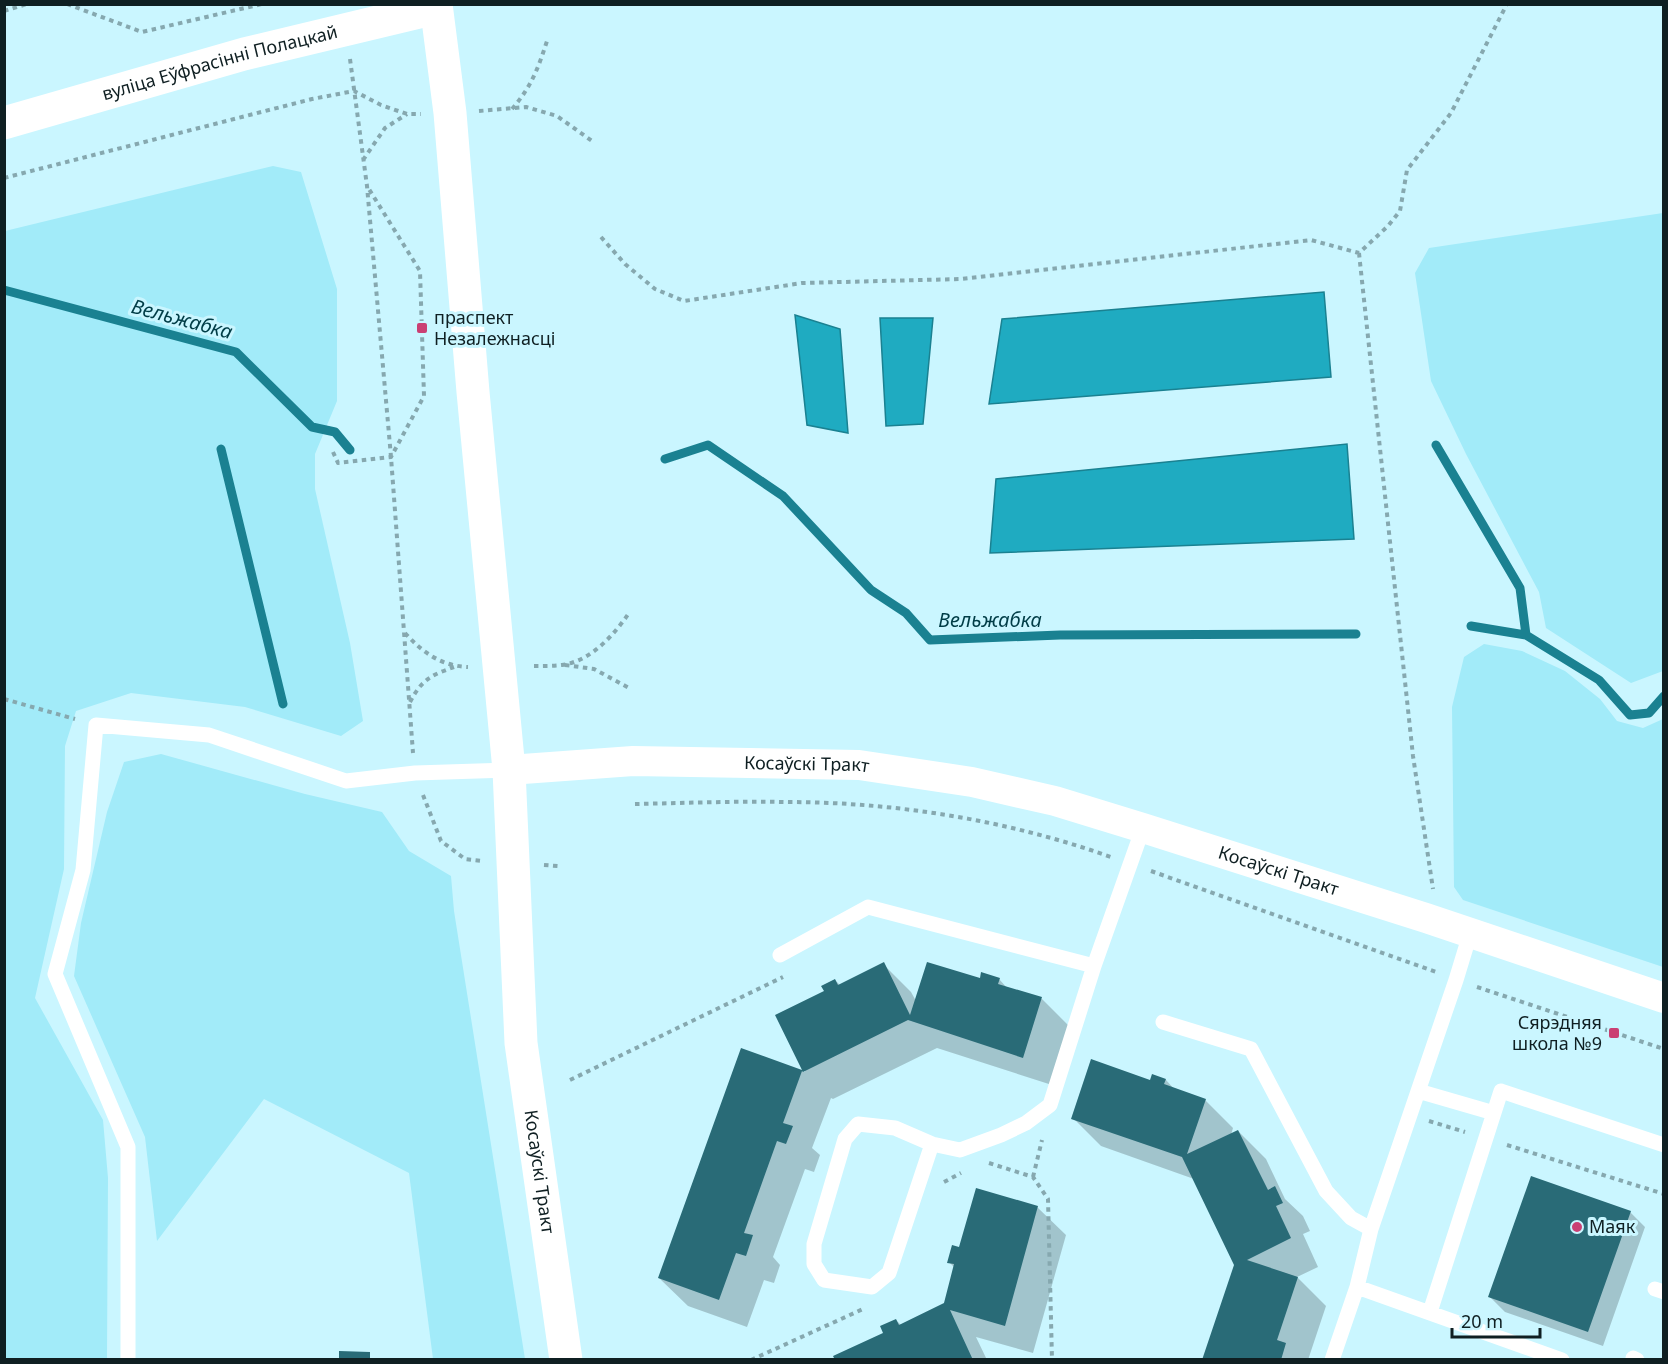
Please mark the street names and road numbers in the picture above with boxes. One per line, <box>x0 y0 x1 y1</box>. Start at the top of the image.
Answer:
street label: вуліца Еўфрасінні Полацкай <box>99 19 340 105</box>
street label: Косаўскі Тракт <box>744 750 872 777</box>
street label: Косаўскі Тракт <box>1216 840 1343 901</box>
street label: Косаўскі Тракт <box>520 1108 561 1236</box>

